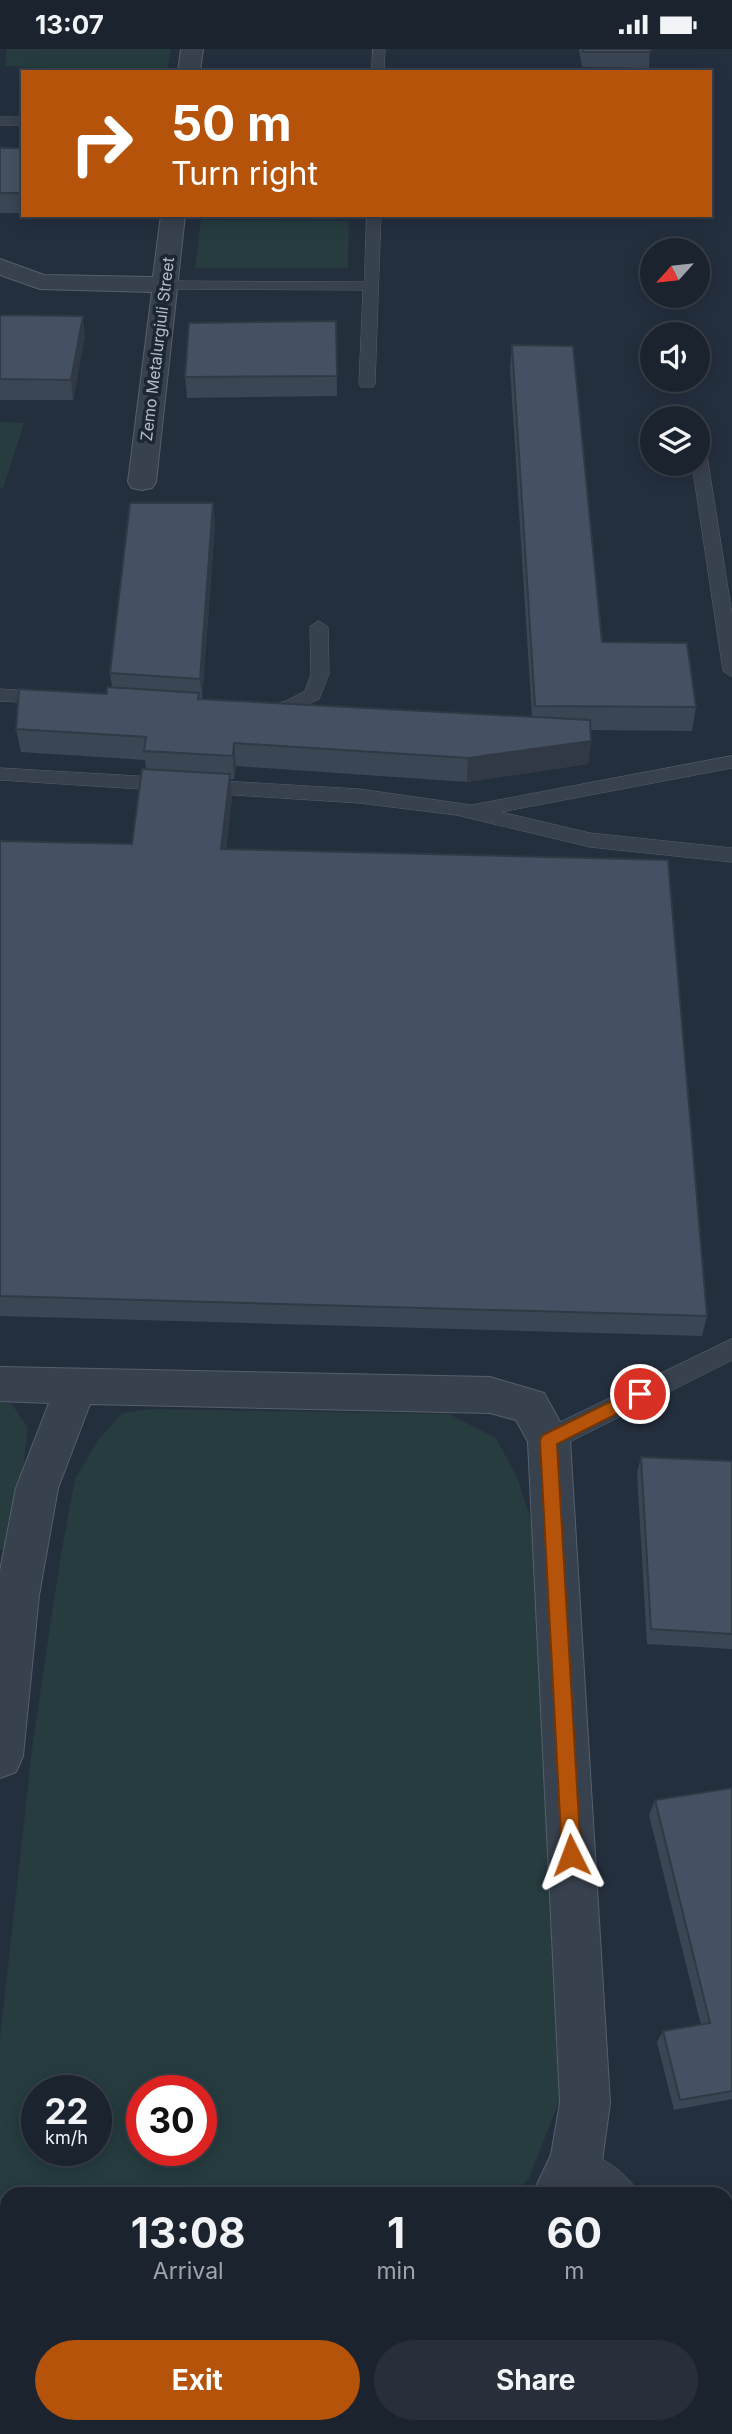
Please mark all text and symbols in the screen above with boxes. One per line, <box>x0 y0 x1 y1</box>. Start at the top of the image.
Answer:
text: 13:07 <box>35 9 104 40</box>
text: 50 m <box>171 94 292 153</box>
icon: right <box>56 98 147 189</box>
text: Turn right <box>171 154 318 193</box>
north arrow <box>640 238 710 308</box>
map controls <box>640 238 710 476</box>
street label: Zemo Metalurgiuli Street <box>136 256 178 442</box>
button: sound <box>640 322 710 392</box>
button: layers <box>640 406 710 476</box>
pin <box>610 1364 670 1424</box>
icon: arrive <box>621 1375 659 1413</box>
position arrow <box>534 1818 608 1892</box>
speed limit sign: 30 <box>126 2075 217 2166</box>
text: 22 <box>44 2090 89 2132</box>
text: km/h <box>45 2127 88 2148</box>
text: 13:08 <box>131 2207 246 2258</box>
text: 1 <box>387 2207 405 2258</box>
text: 60 <box>547 2207 602 2258</box>
text: Arrival <box>153 2257 224 2285</box>
text: min <box>376 2257 416 2285</box>
text: m <box>564 2257 584 2285</box>
button: Exit <box>35 2340 360 2420</box>
button: Share <box>374 2340 698 2420</box>

